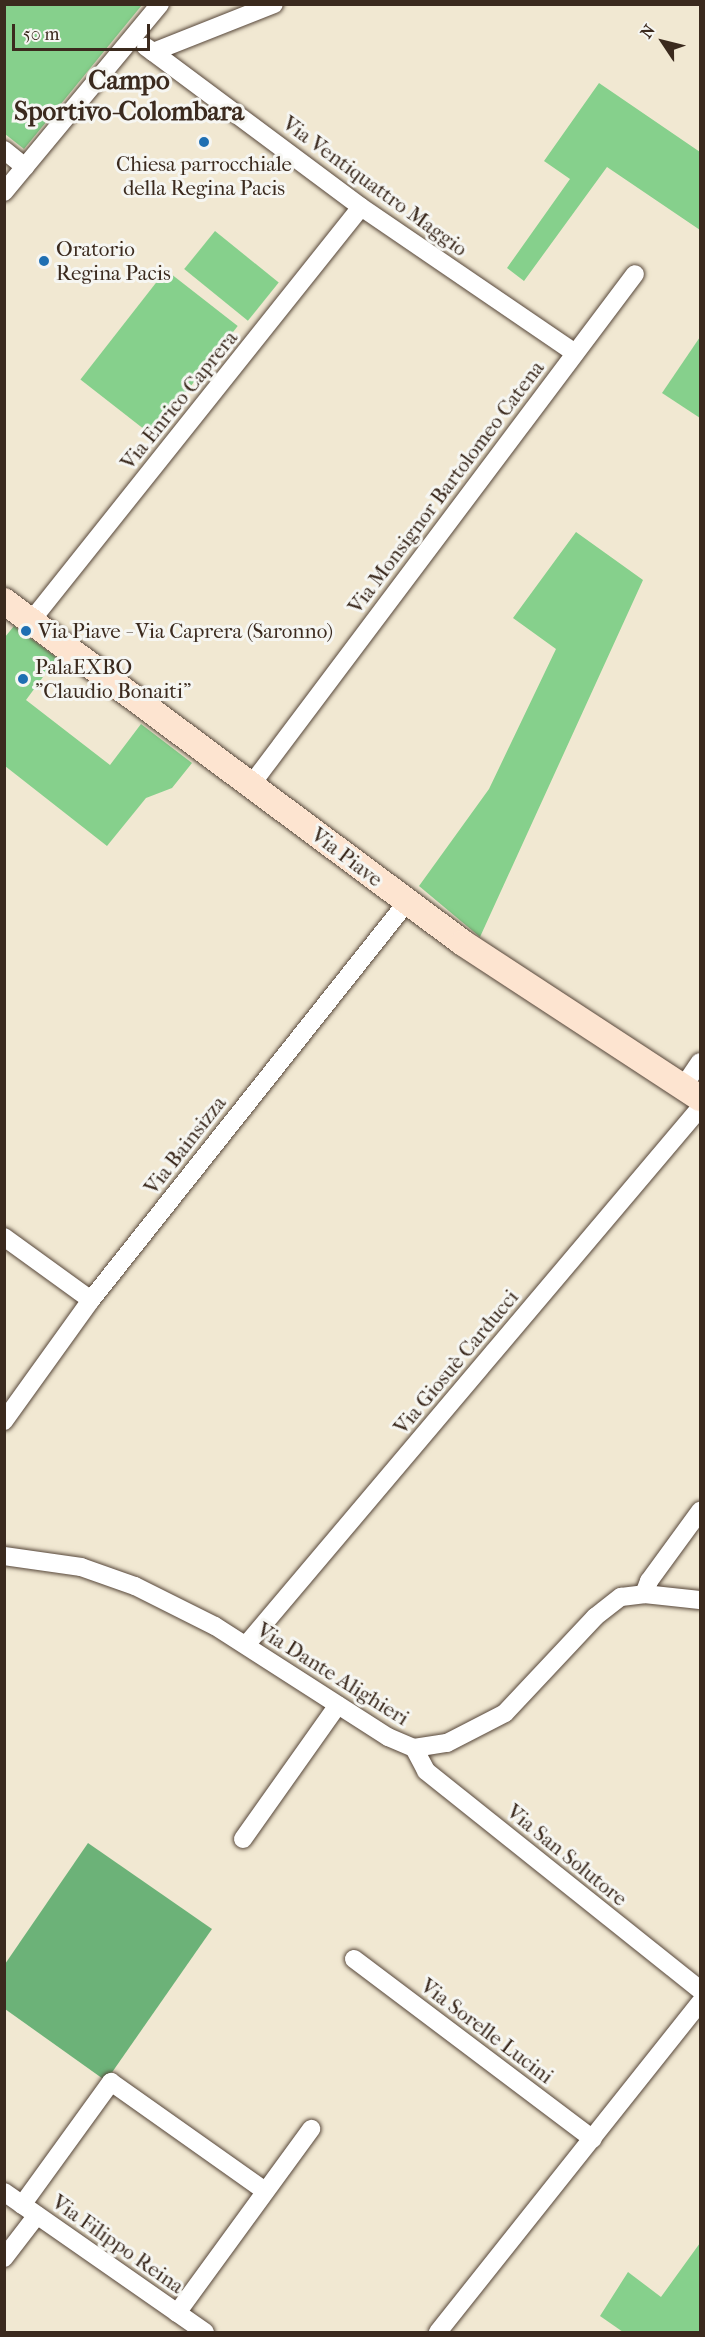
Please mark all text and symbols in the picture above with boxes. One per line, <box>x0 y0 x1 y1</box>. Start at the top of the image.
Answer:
scale bar <box>15 12 153 50</box>
north arrow <box>633 12 693 72</box>
text: N <box>637 21 659 42</box>
text: 50 m <box>23 24 59 45</box>
district label: Campo Sportivo-Colombara <box>14 64 244 127</box>
street label: Via Ventiquattro Maggio <box>278 111 472 261</box>
marker: Chiesa parrocchiale della Regina Pacis <box>197 135 211 149</box>
place label: Chiesa parrocchiale della Regina Pacis <box>116 151 292 201</box>
place label: Oratorio Regina Pacis <box>56 236 171 286</box>
marker: Oratorio Regina Pacis <box>37 254 51 268</box>
street label: Via Enrico Caprera <box>115 325 243 475</box>
street label: Via Monsignor Bartolomeo Catena <box>343 356 549 618</box>
place label: Via Piave - Via Caprera (Saronno) <box>38 618 333 644</box>
marker: Via Piave - Via Caprera (Saronno) <box>19 624 33 638</box>
place label: PalaEXBO "Claudio Bonaiti" <box>35 654 191 704</box>
marker: PalaEXBO "Claudio Bonaiti" <box>16 672 30 686</box>
street label: Via Piave <box>306 822 388 892</box>
street label: Via Bainsizza <box>139 1091 231 1199</box>
street label: Via Giosuè Carducci <box>388 1285 524 1439</box>
street label: Via Dante Alighieri <box>252 1617 414 1731</box>
street label: Via San Solutore <box>502 1799 632 1911</box>
street label: Via Sorelle Lucini <box>416 1973 558 2089</box>
street label: Via Filippo Reina <box>47 2189 189 2299</box>

